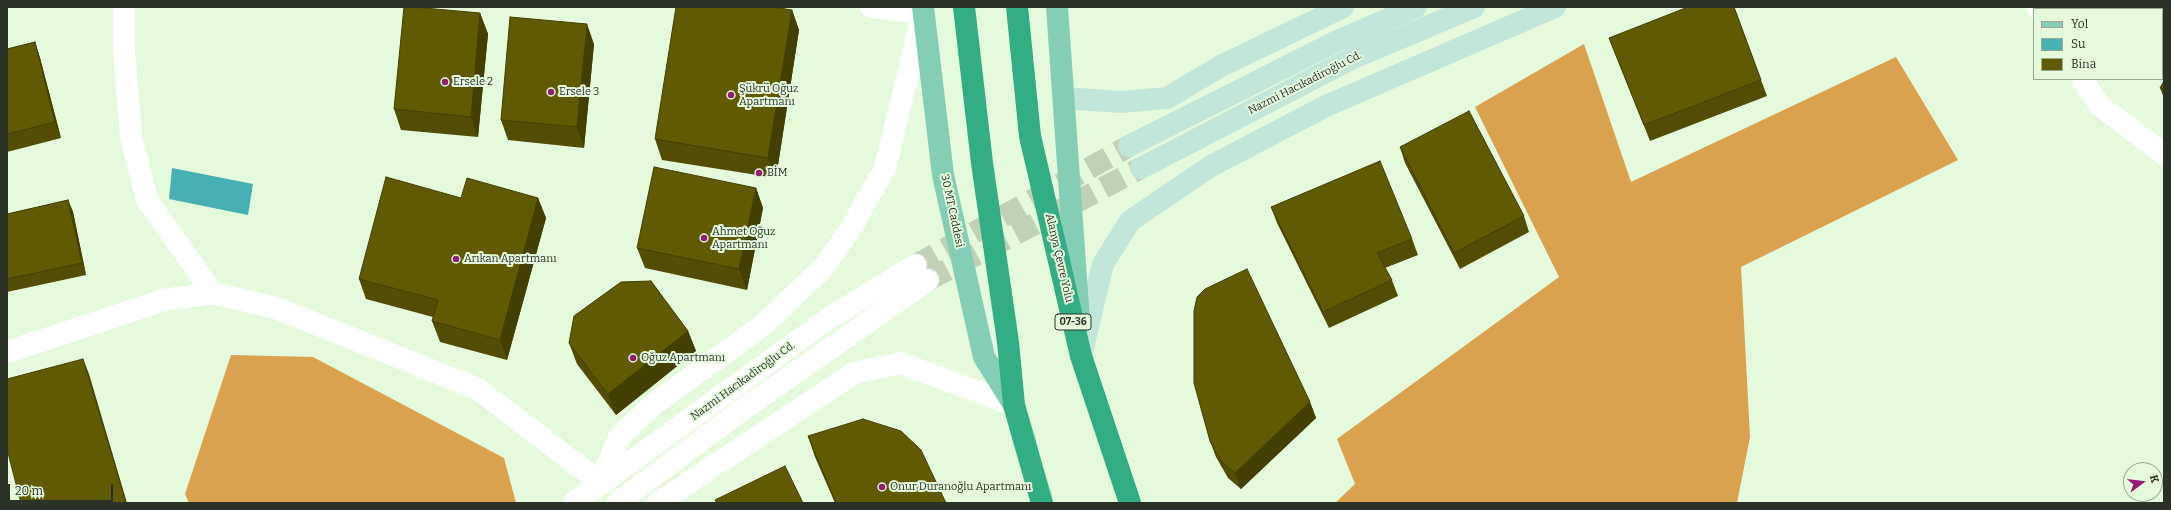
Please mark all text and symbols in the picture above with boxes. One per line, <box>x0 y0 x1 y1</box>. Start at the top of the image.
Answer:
legend <box>2033 8 2163 80</box>
text: Yol <box>2071 17 2088 31</box>
text: Su <box>2071 37 2085 51</box>
street label: Nazmi Hacıkadiroğlu Cd. <box>1246 49 1364 117</box>
text: Bina <box>2071 57 2096 71</box>
place label: Ersele 2 <box>453 75 493 89</box>
marker: Ersele 2 <box>440 77 450 87</box>
place label: Şükrü Oğuz Apartmanı <box>739 82 798 108</box>
place label: Ersele 3 <box>559 85 599 99</box>
marker: Ersele 3 <box>546 87 556 97</box>
marker: Şükrü Oğuz Apartmanı <box>726 90 736 100</box>
place label: BİM <box>767 166 787 180</box>
marker: BİM <box>754 168 764 178</box>
street label: 30 MT Caddesi <box>938 173 966 249</box>
street label: Alanya Çevre Yolu <box>1042 212 1076 304</box>
place label: Ahmet Oğuz Apartmanı <box>712 225 775 251</box>
marker: Ahmet Oğuz Apartmanı <box>699 233 709 243</box>
place label: Arıkan Apartmanı <box>464 252 556 266</box>
marker: Arıkan Apartmanı <box>451 254 461 264</box>
road number: 07-36 <box>1055 314 1091 330</box>
street label: Nazmi Hacıkadiroğlu Cd. <box>688 339 798 423</box>
place label: Oğuz Apartmanı <box>641 351 725 365</box>
marker: Oğuz Apartmanı <box>628 353 638 363</box>
north arrow <box>2123 462 2163 502</box>
text: K <box>2147 474 2161 485</box>
scale bar <box>10 476 115 502</box>
place label: Onur Duranoğlu Apartmanı <box>890 480 1031 494</box>
marker: Onur Duranoğlu Apartmanı <box>877 482 887 492</box>
text: 20 m <box>15 484 43 498</box>

